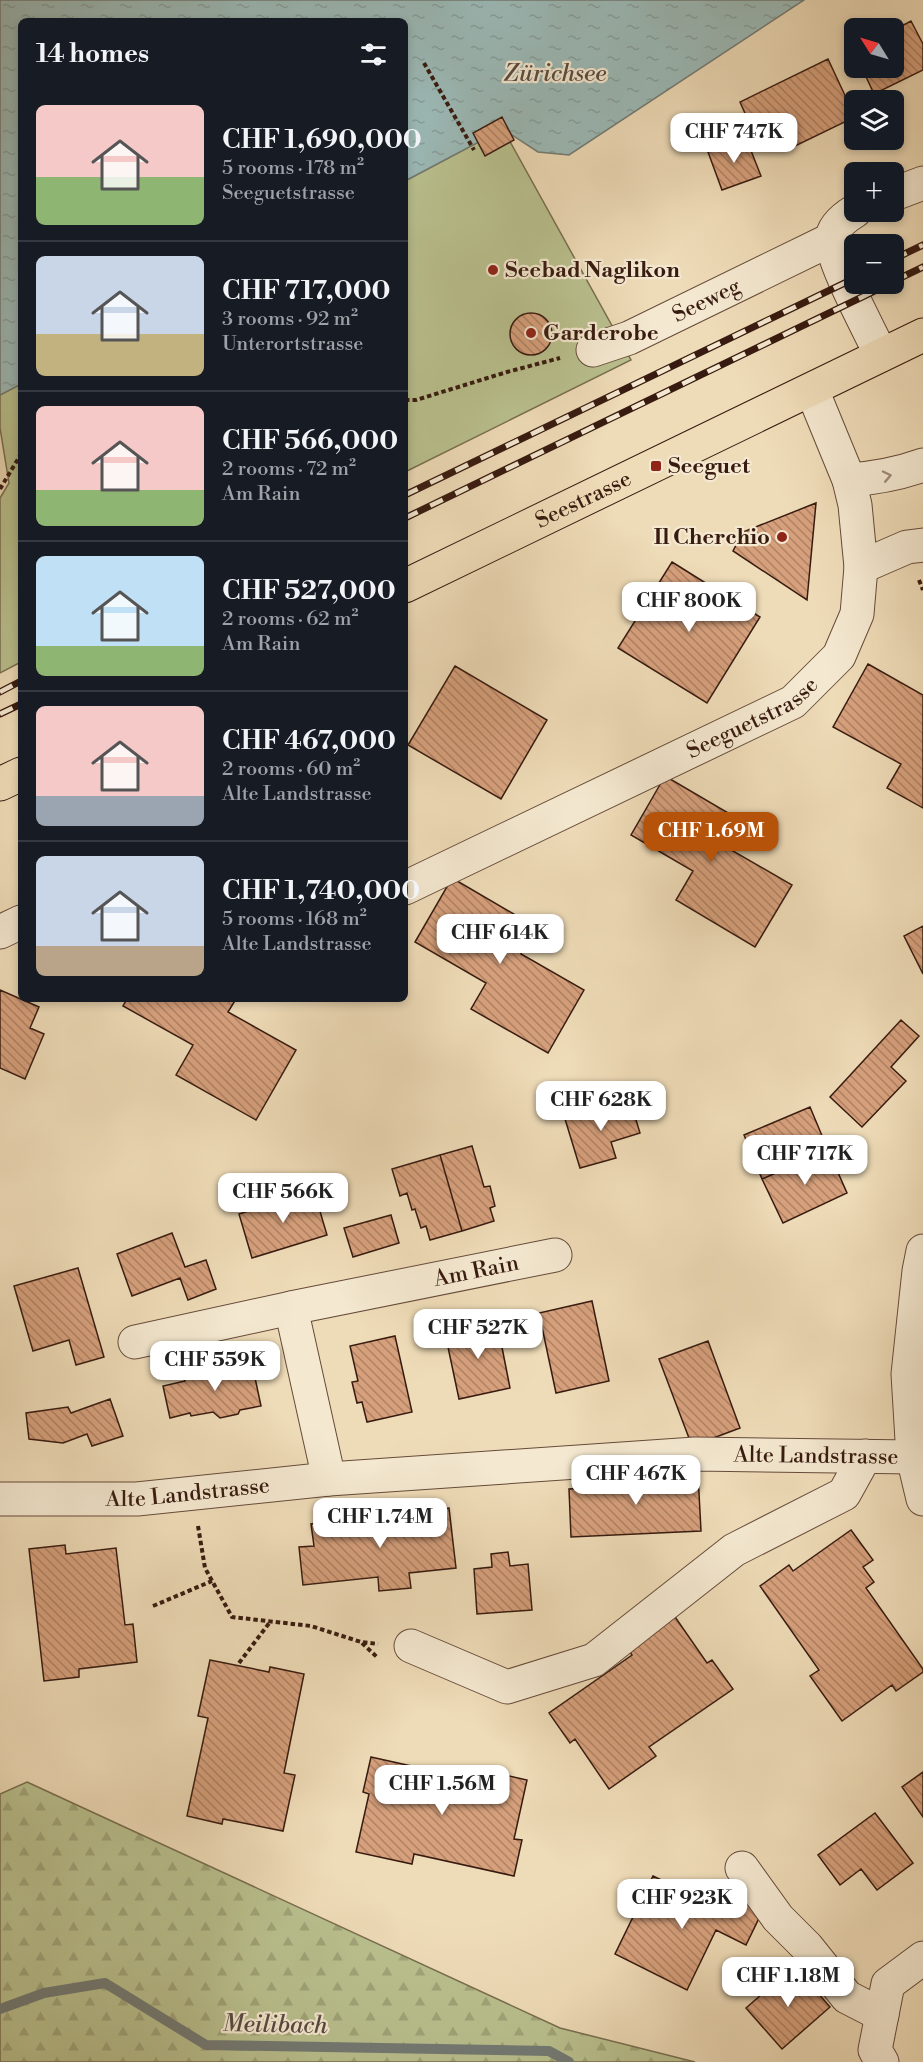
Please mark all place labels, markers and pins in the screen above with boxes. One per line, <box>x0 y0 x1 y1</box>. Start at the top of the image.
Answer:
pin: CHF 747K <box>672 113 796 164</box>
place label: Seebad Naglikon <box>505 257 680 284</box>
marker: Seebad Naglikon <box>486 263 500 277</box>
place label: Garderobe <box>543 320 659 347</box>
marker: Garderobe <box>524 326 538 340</box>
place label: Seeguet <box>668 453 750 480</box>
marker: Seeguet <box>649 459 663 473</box>
place label: Il Cherchio <box>654 524 770 551</box>
marker: Il Cherchio <box>775 530 789 544</box>
pin: CHF 800K <box>627 582 751 633</box>
pin: CHF 1.69M <box>642 812 780 863</box>
pin: CHF 614K <box>438 914 562 965</box>
pin: CHF 628K <box>539 1081 663 1132</box>
pin: CHF 717K <box>743 1135 867 1186</box>
pin: CHF 566K <box>221 1173 345 1224</box>
pin: CHF 527K <box>416 1309 540 1360</box>
pin: CHF 559K <box>153 1341 277 1392</box>
pin: CHF 467K <box>574 1455 698 1506</box>
pin: CHF 1.74M <box>311 1498 449 1549</box>
pin: CHF 1.56M <box>373 1765 511 1816</box>
pin: CHF 923K <box>620 1879 744 1930</box>
pin: CHF 1.18M <box>719 1957 857 2008</box>

